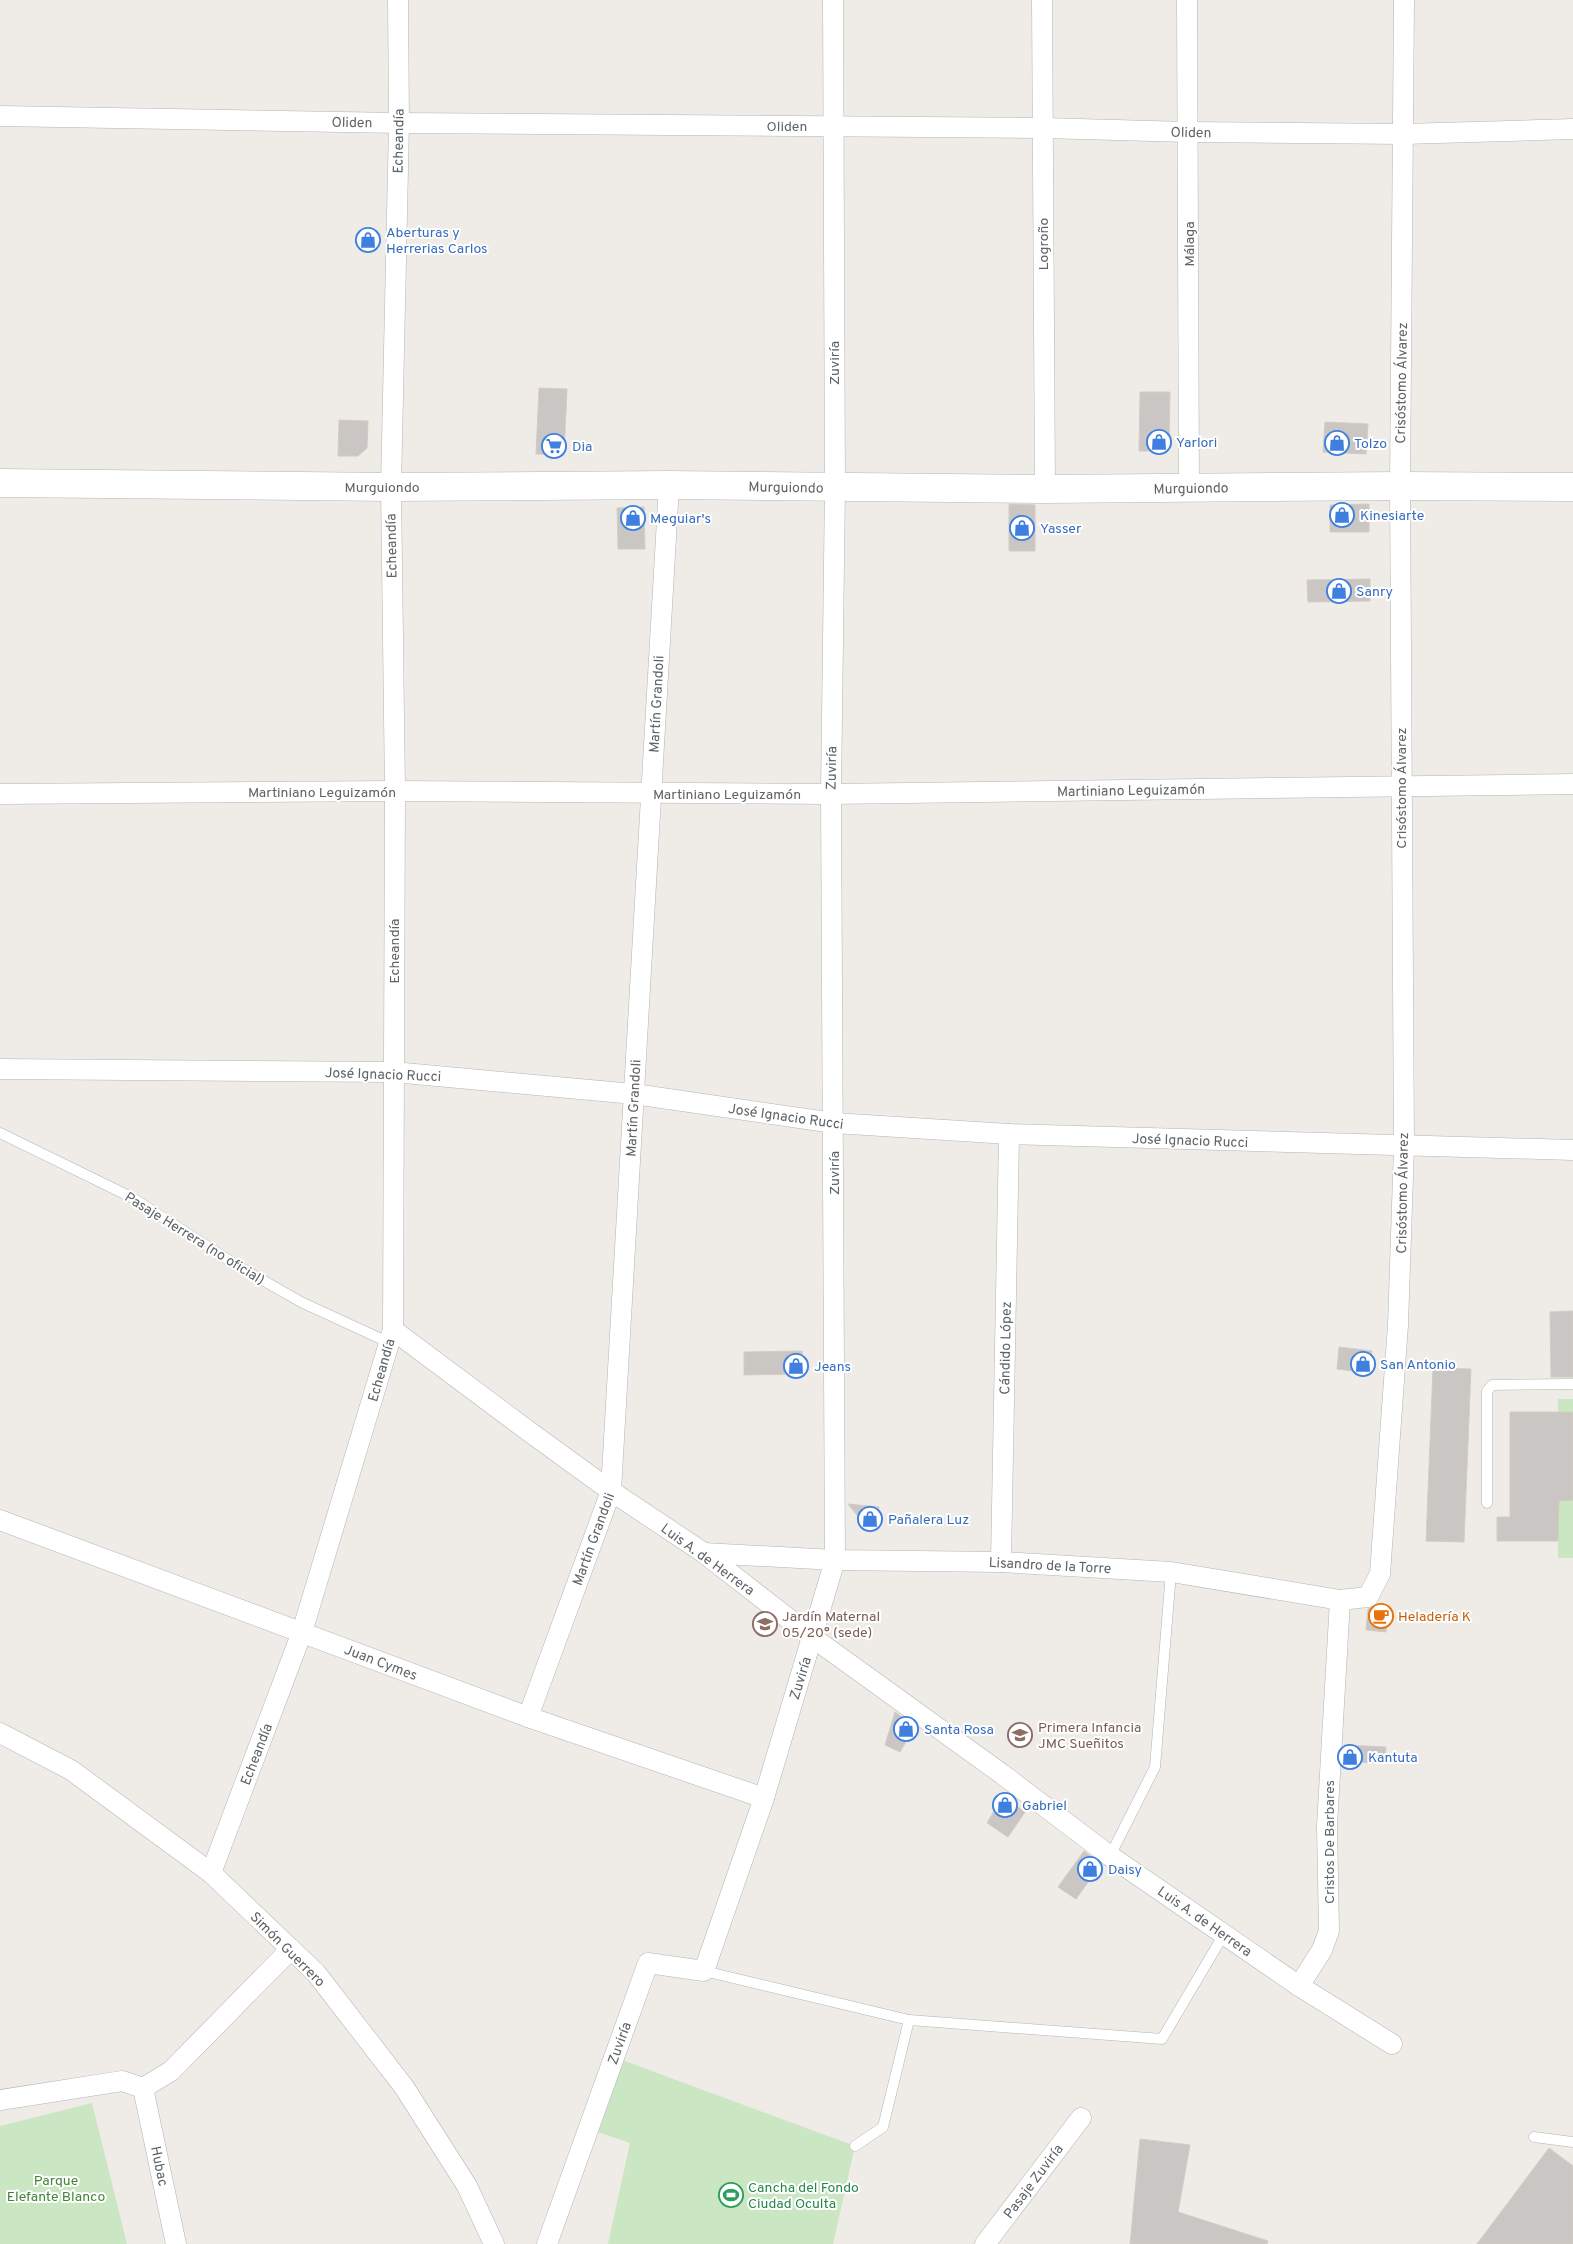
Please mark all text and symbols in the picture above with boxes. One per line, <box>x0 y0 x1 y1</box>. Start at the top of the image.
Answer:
street label: Echeandía <box>390 108 409 174</box>
street label: Oliden <box>331 115 373 132</box>
street label: Oliden <box>767 119 807 136</box>
street label: Oliden <box>1170 125 1212 142</box>
street label: Logroño <box>1036 218 1053 270</box>
street label: Málaga <box>1182 221 1199 267</box>
place label: Aberturas y Herrerias Carlos <box>386 225 488 258</box>
shop icon: Aberturas y Herrerias Carlos <box>355 227 381 253</box>
street label: Crisóstomo Álvarez <box>1392 322 1412 444</box>
street label: Zuviría <box>827 341 844 385</box>
shop icon: Yarlori <box>1146 429 1172 455</box>
shop icon: Tolzo <box>1324 430 1350 456</box>
supermarket icon: Dia <box>541 433 567 459</box>
place label: Yarlori <box>1176 435 1217 452</box>
place label: Tolzo <box>1354 436 1387 453</box>
place label: Dia <box>572 439 592 456</box>
street label: Murguiondo <box>748 479 824 498</box>
street label: Murguiondo <box>344 480 420 497</box>
street label: Murguiondo <box>1153 480 1229 499</box>
shop icon: Kinesiarte <box>1329 502 1355 528</box>
shop icon: Meguiar's <box>620 505 646 531</box>
place label: Kinesiarte <box>1360 508 1424 525</box>
place label: Meguiar's <box>650 511 711 528</box>
street label: Echeandía <box>383 513 402 579</box>
shop icon: Yasser <box>1009 515 1035 541</box>
place label: Yasser <box>1040 521 1082 538</box>
shop icon: Sanry <box>1326 578 1352 604</box>
place label: Sanry <box>1356 584 1393 601</box>
street label: Martín Grandoli <box>646 655 669 753</box>
street label: Crisóstomo Álvarez <box>1393 727 1411 849</box>
street label: Zuviría <box>824 746 841 790</box>
street label: Martiniano Leguizamón <box>1057 782 1205 801</box>
street label: Martiniano Leguizamón <box>248 785 396 802</box>
street label: Martiniano Leguizamón <box>653 787 801 804</box>
street label: Echeandía <box>387 919 404 983</box>
street label: Martín Grandoli <box>623 1059 646 1157</box>
street label: José Ignacio Rucci <box>325 1065 441 1086</box>
street label: José Ignacio Rucci <box>727 1101 845 1134</box>
street label: José Ignacio Rucci <box>1132 1131 1248 1152</box>
street label: Crisóstomo Álvarez <box>1393 1132 1413 1254</box>
street label: Zuviría <box>827 1151 844 1195</box>
street label: Pasaje Herrera (no oficial) <box>121 1189 267 1289</box>
street label: Cándido López <box>997 1301 1016 1395</box>
street label: Echeandía <box>365 1337 400 1404</box>
shop icon: San Antonio <box>1350 1351 1376 1377</box>
shop icon: Jeans <box>783 1353 809 1379</box>
place label: San Antonio <box>1380 1357 1456 1374</box>
place label: Jeans <box>814 1359 851 1376</box>
street label: Martín Grandoli <box>570 1491 619 1588</box>
shop icon: Pañalera Luz <box>857 1506 883 1532</box>
place label: Pañalera Luz <box>888 1512 969 1529</box>
street label: Luis A. de Herrera <box>657 1521 757 1600</box>
street label: Lisandro de la Torre <box>988 1555 1112 1578</box>
cafe icon: Heladería K <box>1368 1603 1394 1629</box>
place label: Jardín Maternal 05/20° (sede) <box>782 1609 880 1642</box>
place label: Heladería K <box>1398 1609 1471 1626</box>
school or university icon: Jardín Maternal 05/20° (sede) <box>752 1611 778 1637</box>
street label: Juan Cymes <box>342 1642 419 1685</box>
street label: Zuviría <box>787 1655 816 1702</box>
shop icon: Santa Rosa <box>893 1716 919 1742</box>
place label: Primera Infancia JMC Sueñitos <box>1038 1720 1141 1753</box>
street label: Echeandía <box>238 1721 277 1788</box>
place label: Santa Rosa <box>924 1722 994 1739</box>
school or university icon: Primera Infancia JMC Sueñitos <box>1007 1722 1033 1748</box>
shop icon: Kantuta <box>1337 1744 1363 1770</box>
place label: Kantuta <box>1368 1750 1418 1767</box>
street label: Cristos De Barbares <box>1322 1780 1339 1904</box>
shop icon: Gabriel <box>992 1792 1018 1818</box>
place label: Gabriel <box>1022 1798 1067 1815</box>
shop icon: Daisy <box>1077 1856 1103 1882</box>
place label: Daisy <box>1108 1862 1142 1879</box>
street label: Luis A. de Herrera <box>1154 1883 1255 1961</box>
street label: Simón Guerrero <box>246 1909 328 1991</box>
street label: Zuviría <box>605 2020 636 2067</box>
street label: Pasaje Zuviría <box>1001 2141 1068 2222</box>
street label: Hubac <box>146 2145 171 2188</box>
park label: Parque Elefante Blanco <box>7 2173 105 2206</box>
place label: Cancha del Fondo Ciudad Oculta <box>748 2180 859 2213</box>
sports icon: Cancha del Fondo Ciudad Oculta <box>718 2182 744 2208</box>

